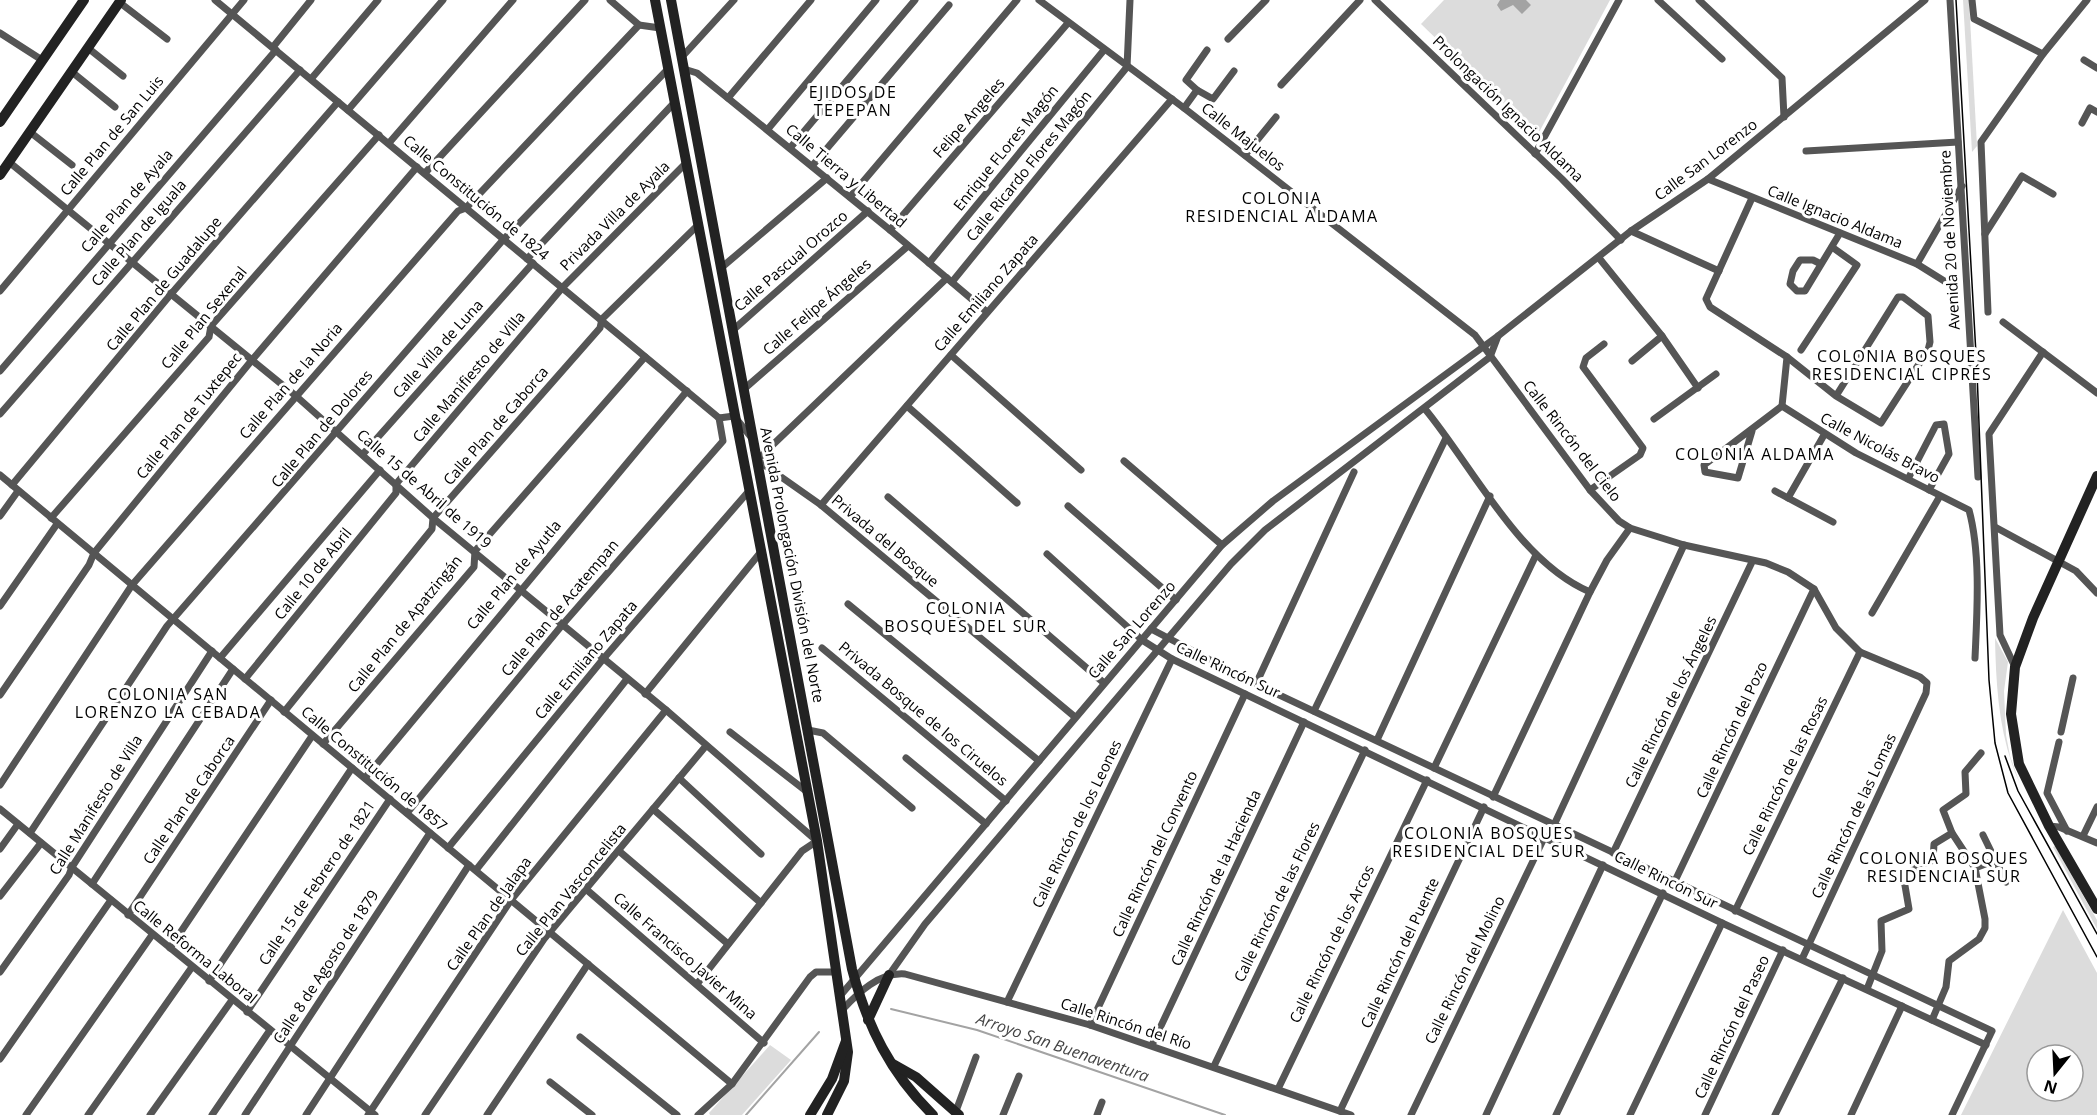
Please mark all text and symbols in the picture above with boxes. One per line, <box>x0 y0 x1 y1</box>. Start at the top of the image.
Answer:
street label: Prolongación Ignacio Aldama <box>1429 31 1588 186</box>
street label: Calle Plan de San Luis <box>55 71 167 200</box>
street label: Felipe Angeles <box>928 73 1009 162</box>
street label: Enrique FLores Magón <box>948 80 1062 214</box>
district label: EJIDOS DE TEPEPAN <box>809 81 897 121</box>
street label: Calle Ricardo Flores Magón <box>961 86 1095 245</box>
street label: Calle Majuelos <box>1198 97 1290 175</box>
street label: Calle San Lorenzo <box>1650 114 1761 205</box>
street label: Calle Tierra y Libertad <box>782 119 911 232</box>
street label: Calle Constitución de 1824 <box>399 130 554 265</box>
street label: Calle Plan de Ayala <box>76 144 177 256</box>
street label: Avenida 20 de Noviembre <box>1934 150 1964 330</box>
street label: Privada Villa de Ayala <box>555 156 674 275</box>
street label: Calle Plan de Iguala <box>86 175 190 290</box>
street label: Calle Ignacio Aldama <box>1765 180 1906 252</box>
district label: COLONIA RESIDENCIAL ALDAMA <box>1185 187 1379 227</box>
street label: Calle Pascual Orozco <box>729 205 851 315</box>
street label: Calle Plan de Guadalupe <box>101 212 226 355</box>
street label: Calle Emiliano Zapata <box>929 229 1042 355</box>
street label: Calle Felipe Ángeles <box>758 254 875 359</box>
street label: Calle Plan Sexenal <box>156 262 251 373</box>
street label: Calle Villa de Luna <box>388 295 487 402</box>
street label: Calle Manifiesto de Villa <box>407 307 529 446</box>
street label: Calle Plan de la Noria <box>234 318 346 443</box>
district label: COLONIA BOSQUES RESIDENCIAL CIPRÉS <box>1812 345 1992 385</box>
street label: Calle Plan de Tuxtepec <box>131 348 245 483</box>
street label: Calle Plan de Caborca <box>438 362 552 489</box>
street label: Calle Plan de Dolores <box>266 365 376 491</box>
street label: Calle Rincón del Cielo <box>1519 376 1627 505</box>
street label: Calle Nicolás Bravo <box>1817 407 1944 487</box>
street label: Calle 15 de Abril de 1919 <box>353 424 496 552</box>
street label: Avenida Prolongación División del Norte <box>756 425 830 704</box>
district label: COLONIA ALDAMA <box>1675 443 1835 465</box>
street label: Privada del Bosque <box>828 489 943 591</box>
street label: Calle Plan de Ayutla <box>462 515 565 633</box>
street label: Calle 10 de Abril <box>269 523 355 623</box>
street label: Calle Plan de Acatempan <box>496 535 622 680</box>
street label: Calle Plan de Apatzingán <box>343 550 466 696</box>
street label: Calle San Lorenzo <box>1083 576 1179 683</box>
street label: Calle Emiliano Zapata <box>529 596 641 723</box>
district label: COLONIA BOSQUES DEL SUR <box>884 597 1048 637</box>
street label: Calle Rincón de los Ángeles <box>1620 612 1721 791</box>
street label: Privada Bosque de los Ciruelos <box>835 636 1012 790</box>
street label: Calle Rincón Sur <box>1173 636 1284 702</box>
street label: Calle Rincón del Pozo <box>1691 658 1772 801</box>
district label: COLONIA SAN LORENZO LA CEBADA <box>75 683 261 723</box>
street label: Calle Rincón de las Rosas <box>1737 693 1831 859</box>
street label: Calle Constitución de 1857 <box>297 701 452 835</box>
street label: Calle Rincón de las Lomas <box>1806 730 1900 901</box>
street label: Calle Manifesto de Villa <box>44 731 146 878</box>
street label: Calle Plan de Caborca <box>138 731 239 868</box>
street label: Calle Rincón de los Leones <box>1027 736 1126 911</box>
street label: Calle Rincón del Convento <box>1107 767 1202 940</box>
street label: Calle Rincón de la Hacienda <box>1165 786 1265 969</box>
street label: Calle 15 de Febrero de 1821 <box>253 796 379 969</box>
street label: Calle Rincón de las Flores <box>1229 818 1324 985</box>
street label: Calle Plan Vasconcelista <box>510 819 630 960</box>
district label: COLONIA BOSQUES RESIDENCIAL DEL SUR <box>1392 822 1586 862</box>
street label: Calle Rincón Sur <box>1611 845 1722 913</box>
district label: COLONIA BOSQUES RESIDENCIAL SUR <box>1859 847 2029 887</box>
street label: Calle Plan de Jalapa <box>441 852 535 975</box>
street label: Calle Rincón de los Arcos <box>1284 861 1378 1026</box>
street label: Calle Rincón del Puente <box>1355 874 1443 1031</box>
street label: Calle 8 de Agosto de 1879 <box>268 886 382 1047</box>
street label: Calle Francisco Javier Mina <box>610 887 762 1023</box>
street label: Calle Rincón del Molino <box>1419 892 1509 1047</box>
street label: Calle Reforma Laboral <box>129 895 262 1008</box>
street label: Calle Rincón del Paseo <box>1689 951 1773 1102</box>
street label: Calle Rincón del Río <box>1058 992 1194 1054</box>
water label: Arroyo San Buenaventura <box>973 1007 1152 1087</box>
north arrow <box>2025 1043 2085 1103</box>
text: N <box>2041 1075 2060 1100</box>

